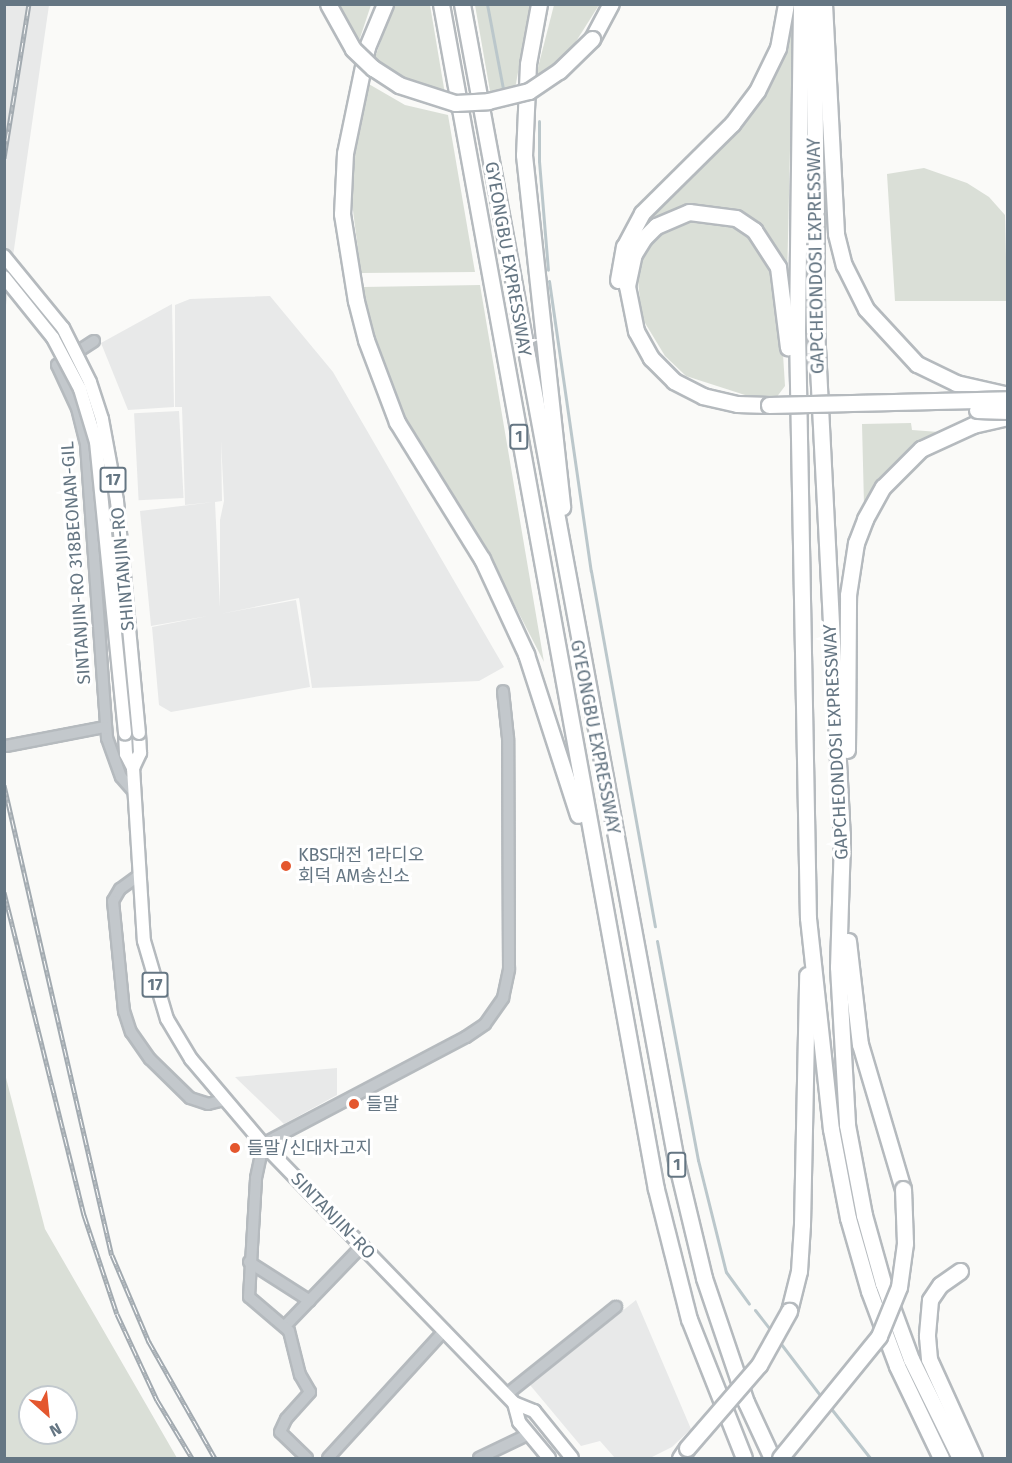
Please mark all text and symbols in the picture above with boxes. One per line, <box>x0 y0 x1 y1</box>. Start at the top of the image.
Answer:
street label: GAPCHEONDOSI EXPRESSWAY <box>803 138 829 374</box>
street label: GYEONGBU EXPRESSWAY <box>480 160 536 358</box>
road number: 1 <box>508 424 530 450</box>
street label: SINTANJIN-RO 318BEONAN-GIL <box>57 441 95 685</box>
road number: 17 <box>100 467 126 493</box>
street label: SHINTANJIN-RO <box>107 506 139 632</box>
street label: GAPCHEONDOSI EXPRESSWAY <box>819 624 853 860</box>
street label: GYEONGBU EXPRESSWAY <box>566 638 624 836</box>
place label: KBS대전 1라디오 회덕 AM송신소 <box>298 845 424 888</box>
marker: KBS대전 1라디오 회덕 AM송신소 <box>279 859 293 873</box>
road number: 17 <box>142 972 168 998</box>
place label: 들말 <box>366 1093 399 1115</box>
marker: 들말 <box>347 1097 361 1111</box>
place label: 들말/신대차고지 <box>247 1137 372 1159</box>
marker: 들말/신대차고지 <box>228 1141 242 1155</box>
road number: 1 <box>666 1152 688 1178</box>
street label: SINTANJIN-RO <box>286 1168 380 1264</box>
north arrow <box>18 1385 78 1445</box>
text: N <box>46 1419 65 1441</box>

